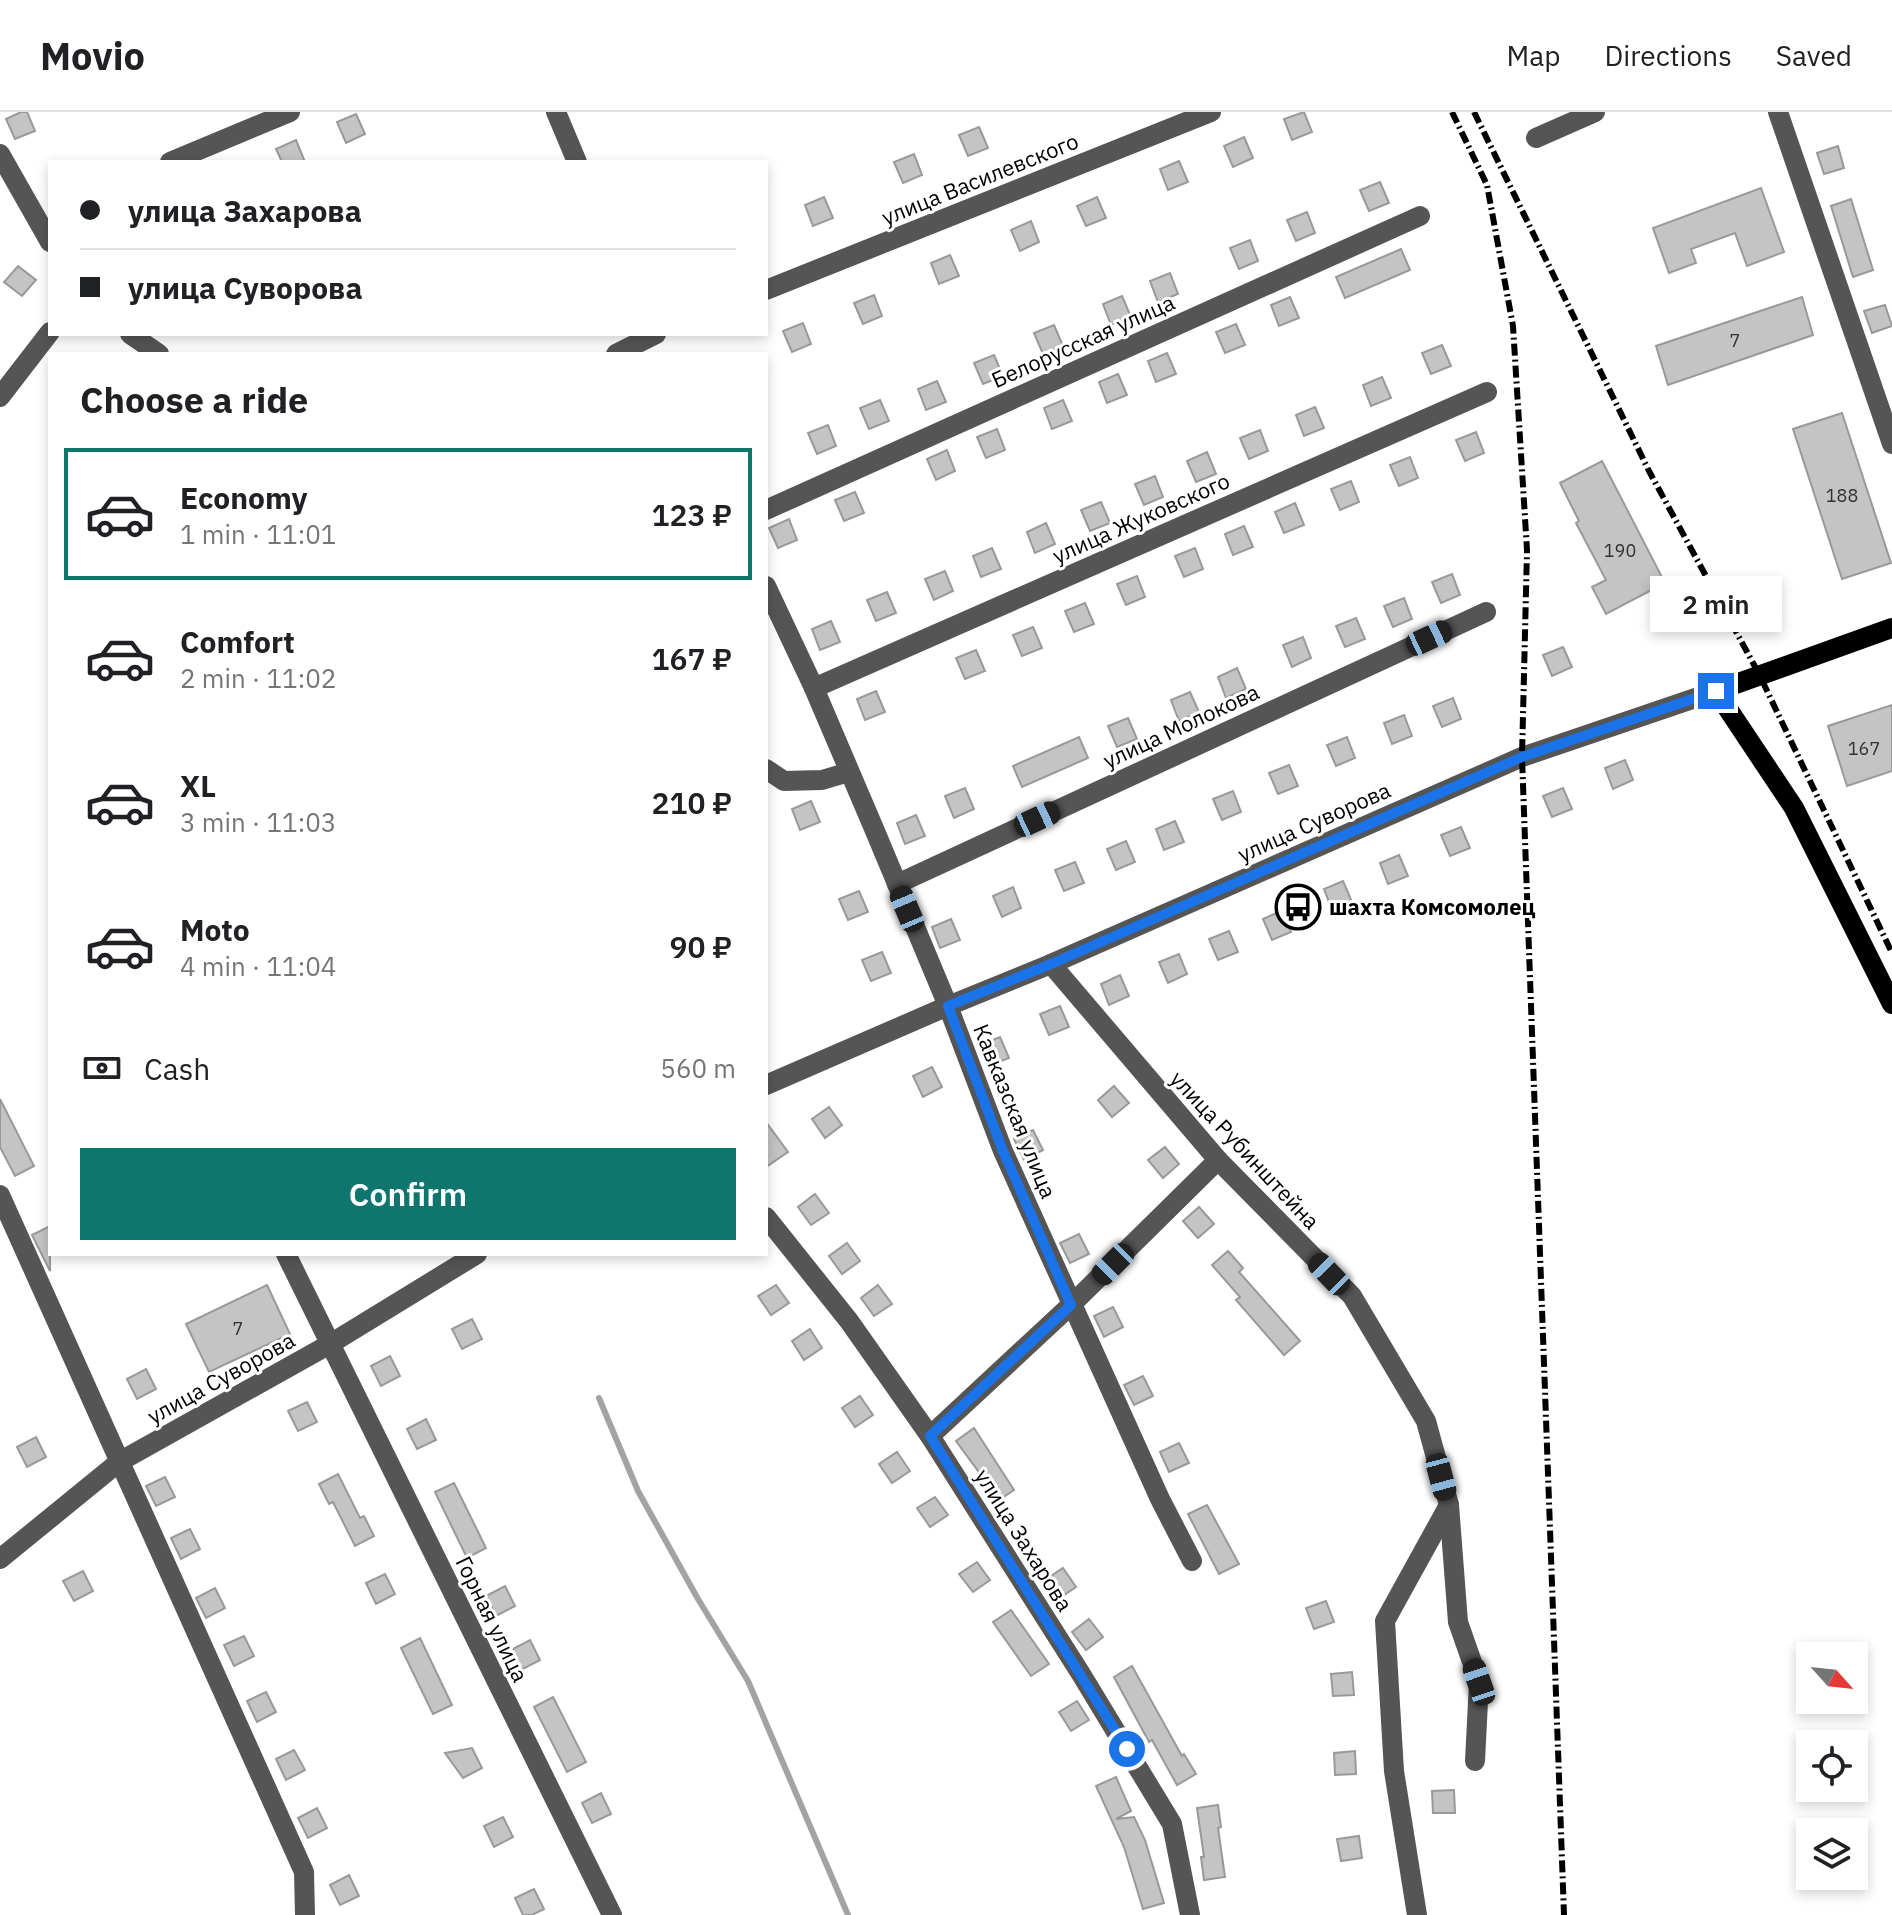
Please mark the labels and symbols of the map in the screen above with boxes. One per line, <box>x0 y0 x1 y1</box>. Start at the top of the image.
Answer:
street label: улица Василевского <box>877 126 1082 231</box>
street label: Белорусская улица <box>987 287 1179 394</box>
house number: 7 <box>1730 329 1740 352</box>
street label: улица Жуковского <box>1048 465 1234 570</box>
house number: 188 <box>1826 484 1858 507</box>
house number: 190 <box>1604 539 1636 562</box>
callout: 2 min <box>1650 575 1782 631</box>
car <box>1402 617 1456 659</box>
route end <box>1698 673 1734 709</box>
street label: улица Молокова <box>1098 677 1264 774</box>
house number: 167 <box>1848 737 1880 760</box>
street label: улица Суворова <box>1233 775 1395 868</box>
car <box>1010 798 1064 840</box>
car <box>887 882 927 936</box>
bus stop icon: шахта Комсомолец <box>1274 883 1322 931</box>
place label: шахта Комсомолец <box>1329 892 1536 921</box>
street label: Кавказская улица <box>967 1019 1064 1203</box>
street label: улица Рубинштейна <box>1164 1064 1327 1235</box>
car <box>1088 1239 1138 1289</box>
car <box>1304 1248 1354 1300</box>
house number: 7 <box>233 1317 243 1340</box>
street label: улица Суворова <box>142 1325 300 1430</box>
car <box>1423 1451 1459 1503</box>
street label: улица Захарова <box>969 1463 1080 1617</box>
street label: Горная улица <box>450 1551 535 1687</box>
north arrow <box>1796 1642 1868 1714</box>
car <box>1460 1655 1498 1709</box>
route start <box>1109 1731 1145 1767</box>

